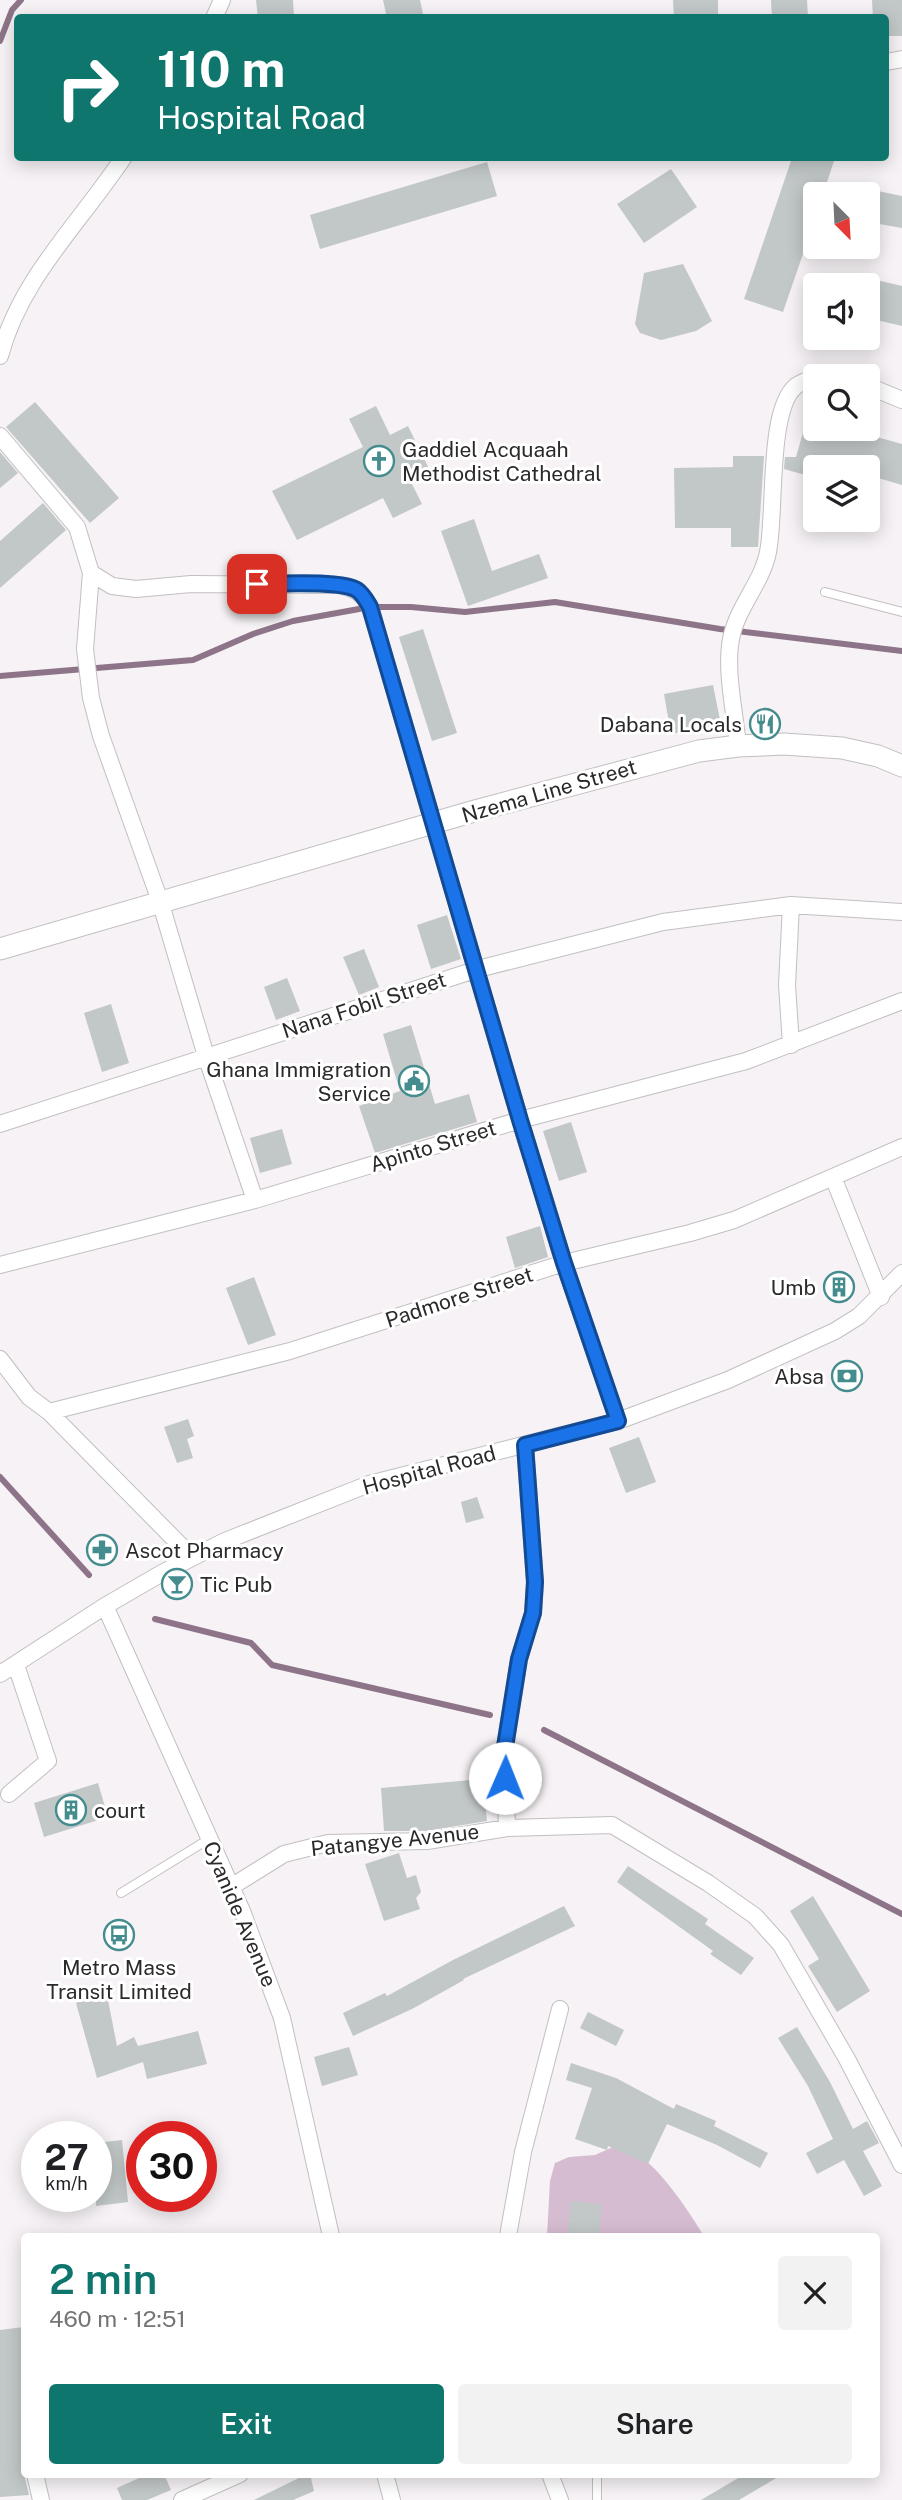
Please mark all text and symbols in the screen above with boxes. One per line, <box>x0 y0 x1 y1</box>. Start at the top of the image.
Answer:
text: 110 m <box>157 40 285 98</box>
icon: right <box>42 42 133 133</box>
text: Hospital Road <box>157 99 366 136</box>
north arrow <box>803 182 880 259</box>
map controls <box>803 182 880 532</box>
button: sound <box>803 273 880 350</box>
button: search <box>803 364 880 441</box>
place label: Gaddiel Acquaah Methodist Cathedral <box>402 437 602 486</box>
church icon: Gaddiel Acquaah Methodist Cathedral <box>362 444 396 478</box>
button: layers <box>803 455 880 532</box>
pin <box>227 554 287 614</box>
icon: arrive <box>238 565 276 603</box>
restaurant icon: Dabana Locals <box>748 707 782 741</box>
place label: Dabana Locals <box>600 712 742 737</box>
street label: Nzema Line Street <box>459 754 639 828</box>
street label: Nana Fobil Street <box>279 967 449 1043</box>
place label: Ghana Immigration Service <box>206 1057 391 1106</box>
public building icon: Ghana Immigration Service <box>397 1064 431 1098</box>
street label: Apinto Street <box>367 1115 499 1177</box>
street label: Padmore Street <box>382 1261 536 1333</box>
building icon: Umb <box>822 1270 856 1304</box>
place label: Umb <box>771 1275 816 1300</box>
bank icon: Absa <box>830 1359 864 1393</box>
place label: Absa <box>774 1364 824 1389</box>
street label: Hospital Road <box>360 1440 498 1500</box>
pharmacy icon: Ascot Pharmacy <box>85 1533 119 1567</box>
place label: Ascot Pharmacy <box>125 1538 284 1563</box>
bar icon: Tic Pub <box>160 1567 194 1601</box>
place label: Tic Pub <box>200 1572 272 1597</box>
position arrow <box>468 1741 542 1815</box>
building icon: court <box>54 1793 88 1827</box>
place label: court <box>94 1798 146 1823</box>
street label: Patangye Avenue <box>310 1819 480 1861</box>
street label: Cyanide Avenue <box>198 1837 282 1991</box>
bus stop icon: Metro Mass Transit Limited <box>102 1918 136 1952</box>
place label: Metro Mass Transit Limited <box>46 1955 192 2004</box>
speed limit sign: 30 <box>126 2121 217 2212</box>
text: 27 <box>44 2137 89 2178</box>
text: km/h <box>45 2173 88 2194</box>
text: 2 min <box>49 2254 157 2303</box>
button: close <box>778 2256 852 2330</box>
text: 460 m · 12:51 <box>49 2305 186 2332</box>
button: Exit <box>49 2384 444 2464</box>
button: Share <box>458 2384 852 2464</box>

